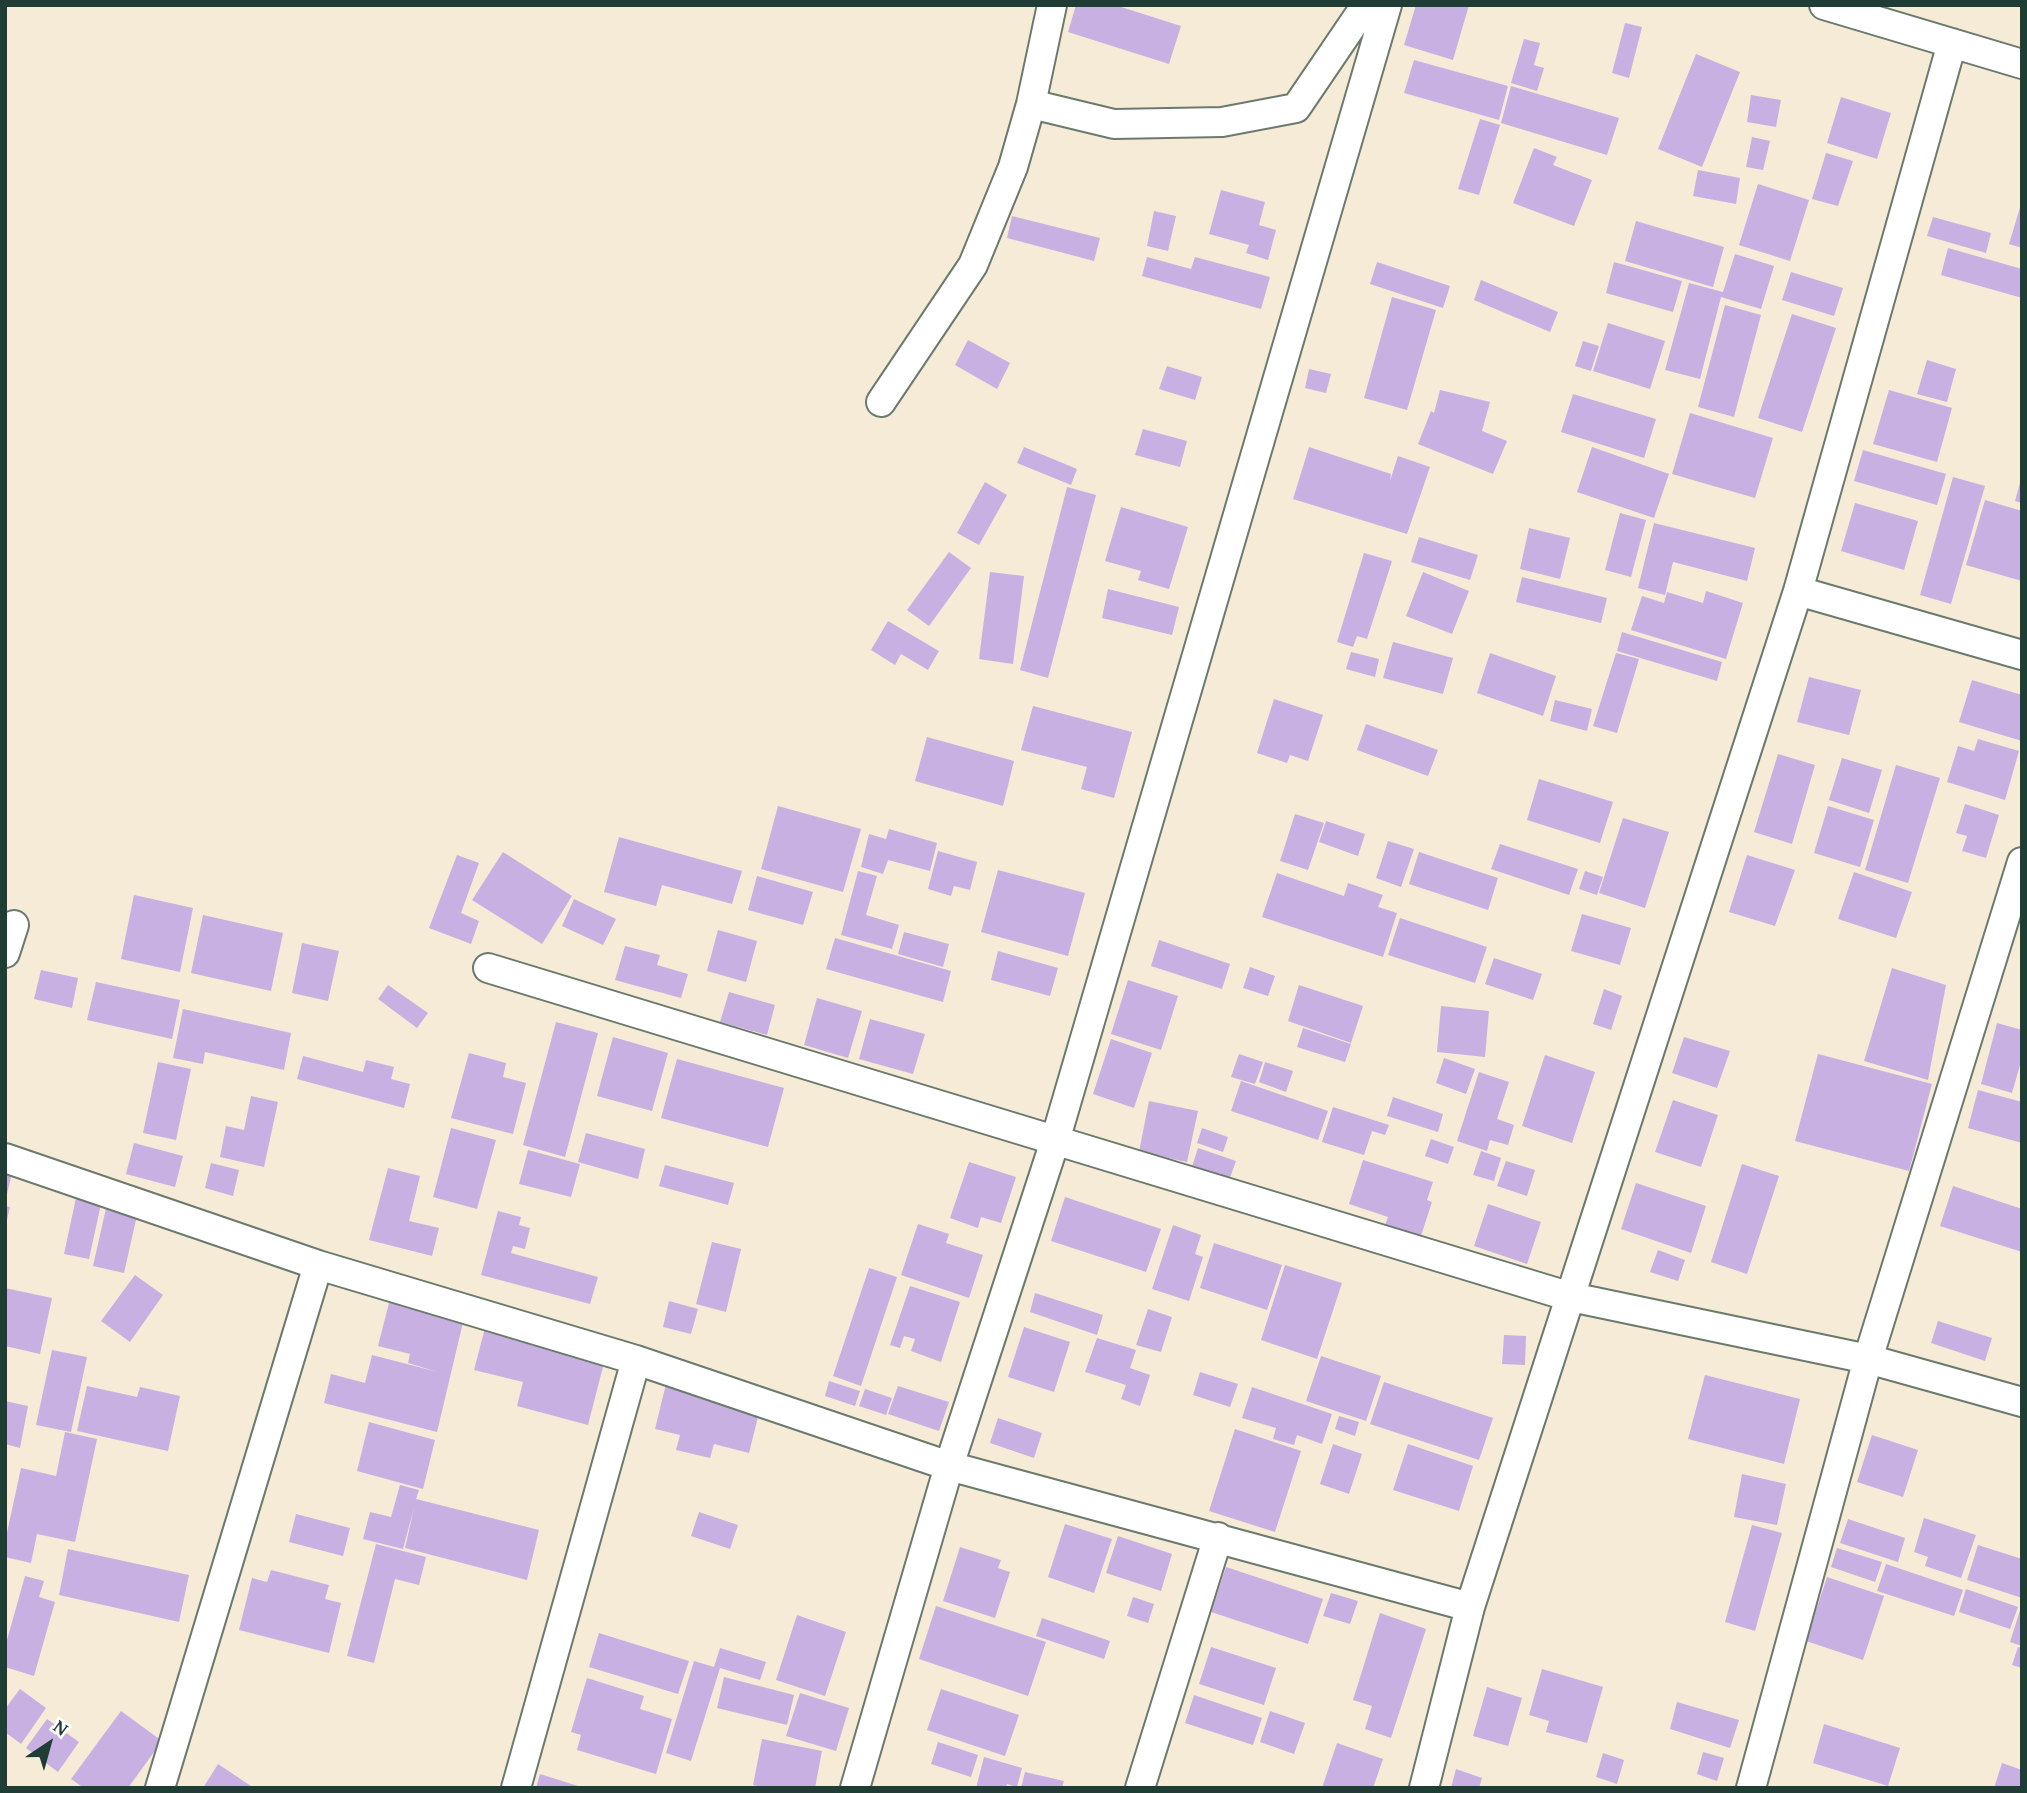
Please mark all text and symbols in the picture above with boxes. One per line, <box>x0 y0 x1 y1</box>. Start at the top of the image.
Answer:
north arrow <box>14 1709 84 1779</box>
text: N <box>48 1712 75 1742</box>

